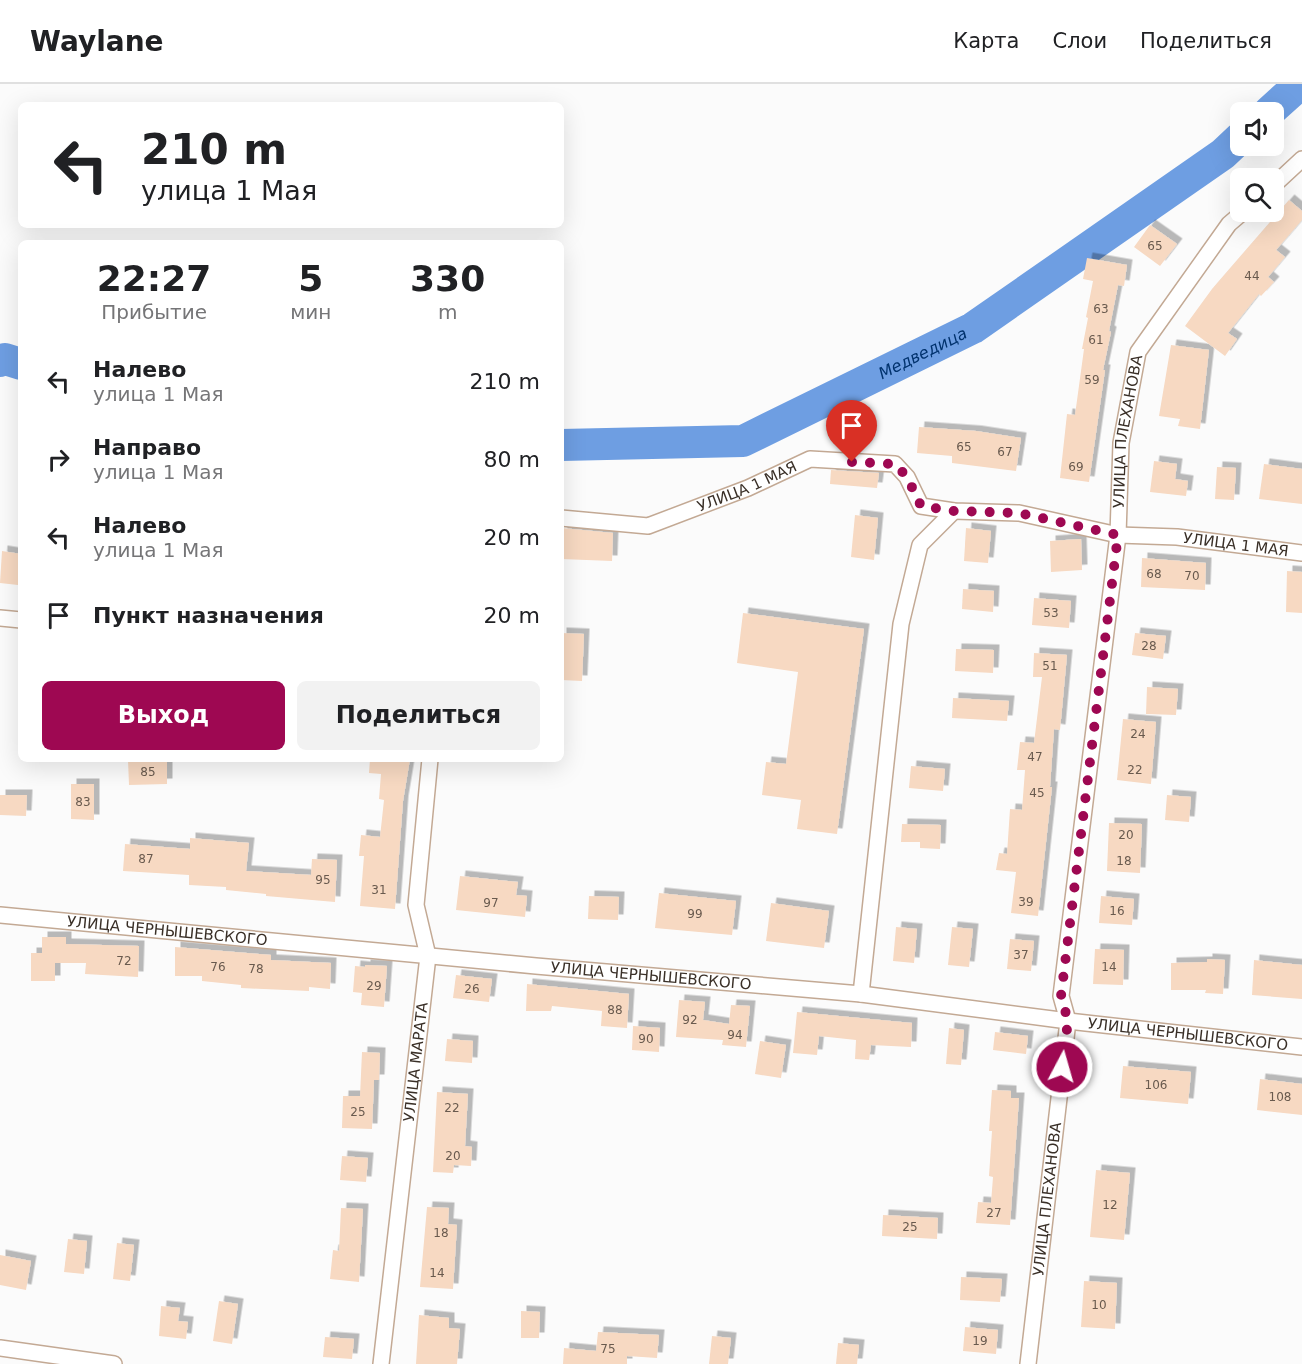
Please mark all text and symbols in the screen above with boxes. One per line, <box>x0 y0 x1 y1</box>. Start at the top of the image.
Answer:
text: Waylane <box>30 25 164 58</box>
text: Карта <box>953 29 1019 53</box>
text: Слои <box>1052 29 1107 53</box>
text: Поделиться <box>1140 29 1272 53</box>
map controls <box>1230 102 1284 222</box>
button: sound <box>1230 102 1284 156</box>
text: 210 m <box>141 125 287 174</box>
icon: left <box>42 126 120 204</box>
button: search <box>1230 168 1284 222</box>
text: улица 1 Мая <box>141 175 317 206</box>
house number: 65 <box>1147 239 1163 253</box>
text: 22:27 <box>97 258 211 299</box>
text: 5 <box>298 258 323 299</box>
text: 330 <box>410 258 485 299</box>
house number: 44 <box>1244 269 1260 283</box>
text: Прибытие <box>101 300 207 324</box>
text: мин <box>290 300 331 324</box>
text: m <box>438 300 457 324</box>
house number: 63 <box>1093 302 1109 316</box>
water label: Медведица <box>875 323 970 383</box>
house number: 61 <box>1088 333 1104 347</box>
street label: УЛИЦА ПЛЕХАНОВА <box>1110 353 1146 508</box>
text: Налево <box>93 357 186 382</box>
icon: left <box>42 365 75 398</box>
text: 210 m <box>470 369 540 394</box>
house number: 59 <box>1084 373 1100 387</box>
text: улица 1 Мая <box>93 382 223 406</box>
pin <box>826 400 877 462</box>
icon: arrive <box>835 409 868 442</box>
text: Направо <box>93 435 201 460</box>
house number: 65 <box>956 440 972 454</box>
icon: right <box>42 443 75 476</box>
house number: 67 <box>997 445 1013 459</box>
text: 80 m <box>484 447 540 472</box>
street label: УЛИЦА 1 МАЯ <box>695 457 800 515</box>
text: улица 1 Мая <box>93 460 223 484</box>
house number: 69 <box>1068 460 1084 474</box>
text: Налево <box>93 513 186 538</box>
icon: left <box>42 521 75 554</box>
text: 20 m <box>484 525 540 550</box>
street label: УЛИЦА 1 МАЯ <box>1182 529 1290 560</box>
text: улица 1 Мая <box>93 538 223 562</box>
house number: 68 <box>1146 567 1162 581</box>
house number: 70 <box>1184 569 1200 583</box>
icon: arrive <box>42 599 75 632</box>
text: Пункт назначения <box>93 603 324 628</box>
text: 20 m <box>484 603 540 628</box>
house number: 53 <box>1043 606 1059 620</box>
house number: 28 <box>1141 639 1157 653</box>
house number: 51 <box>1042 659 1058 673</box>
button: Выход <box>42 681 285 750</box>
button: Поделиться <box>297 681 540 750</box>
house number: 24 <box>1130 727 1146 741</box>
house number: 47 <box>1027 750 1043 764</box>
house number: 22 <box>1127 763 1143 777</box>
house number: 85 <box>140 765 156 779</box>
house number: 45 <box>1029 786 1045 800</box>
house number: 83 <box>75 795 91 809</box>
house number: 20 <box>1118 828 1134 842</box>
house number: 87 <box>138 852 154 866</box>
house number: 18 <box>1116 854 1132 868</box>
house number: 95 <box>315 873 331 887</box>
house number: 31 <box>371 883 387 897</box>
house number: 39 <box>1018 895 1034 909</box>
house number: 97 <box>483 896 499 910</box>
house number: 16 <box>1109 904 1125 918</box>
house number: 99 <box>687 907 703 921</box>
street label: УЛИЦА ЧЕРНЫШЕВСКОГО <box>66 912 268 949</box>
house number: 37 <box>1013 948 1029 962</box>
house number: 72 <box>116 954 132 968</box>
street label: УЛИЦА ЧЕРНЫШЕВСКОГО <box>550 958 752 994</box>
house number: 76 <box>210 960 226 974</box>
house number: 14 <box>1101 960 1117 974</box>
house number: 78 <box>248 962 264 976</box>
house number: 29 <box>366 979 382 993</box>
house number: 26 <box>464 982 480 996</box>
street label: УЛИЦА МАРАТА <box>400 1000 432 1123</box>
house number: 88 <box>607 1003 623 1017</box>
house number: 92 <box>682 1013 698 1027</box>
street label: УЛИЦА ЧЕРНЫШЕВСКОГО <box>1087 1014 1289 1054</box>
house number: 94 <box>727 1028 743 1042</box>
house number: 90 <box>638 1032 654 1046</box>
position arrow <box>1030 1035 1094 1099</box>
house number: 106 <box>1145 1078 1167 1092</box>
house number: 108 <box>1269 1090 1291 1104</box>
house number: 22 <box>444 1101 460 1115</box>
house number: 25 <box>350 1105 366 1119</box>
street label: УЛИЦА ПЛЕХАНОВА <box>1029 1121 1065 1277</box>
house number: 20 <box>445 1149 461 1163</box>
house number: 12 <box>1102 1198 1118 1212</box>
house number: 27 <box>986 1206 1002 1220</box>
house number: 25 <box>902 1220 918 1234</box>
house number: 18 <box>433 1226 449 1240</box>
house number: 14 <box>429 1266 445 1280</box>
house number: 10 <box>1091 1298 1107 1312</box>
house number: 19 <box>972 1334 988 1348</box>
house number: 75 <box>600 1342 616 1356</box>

